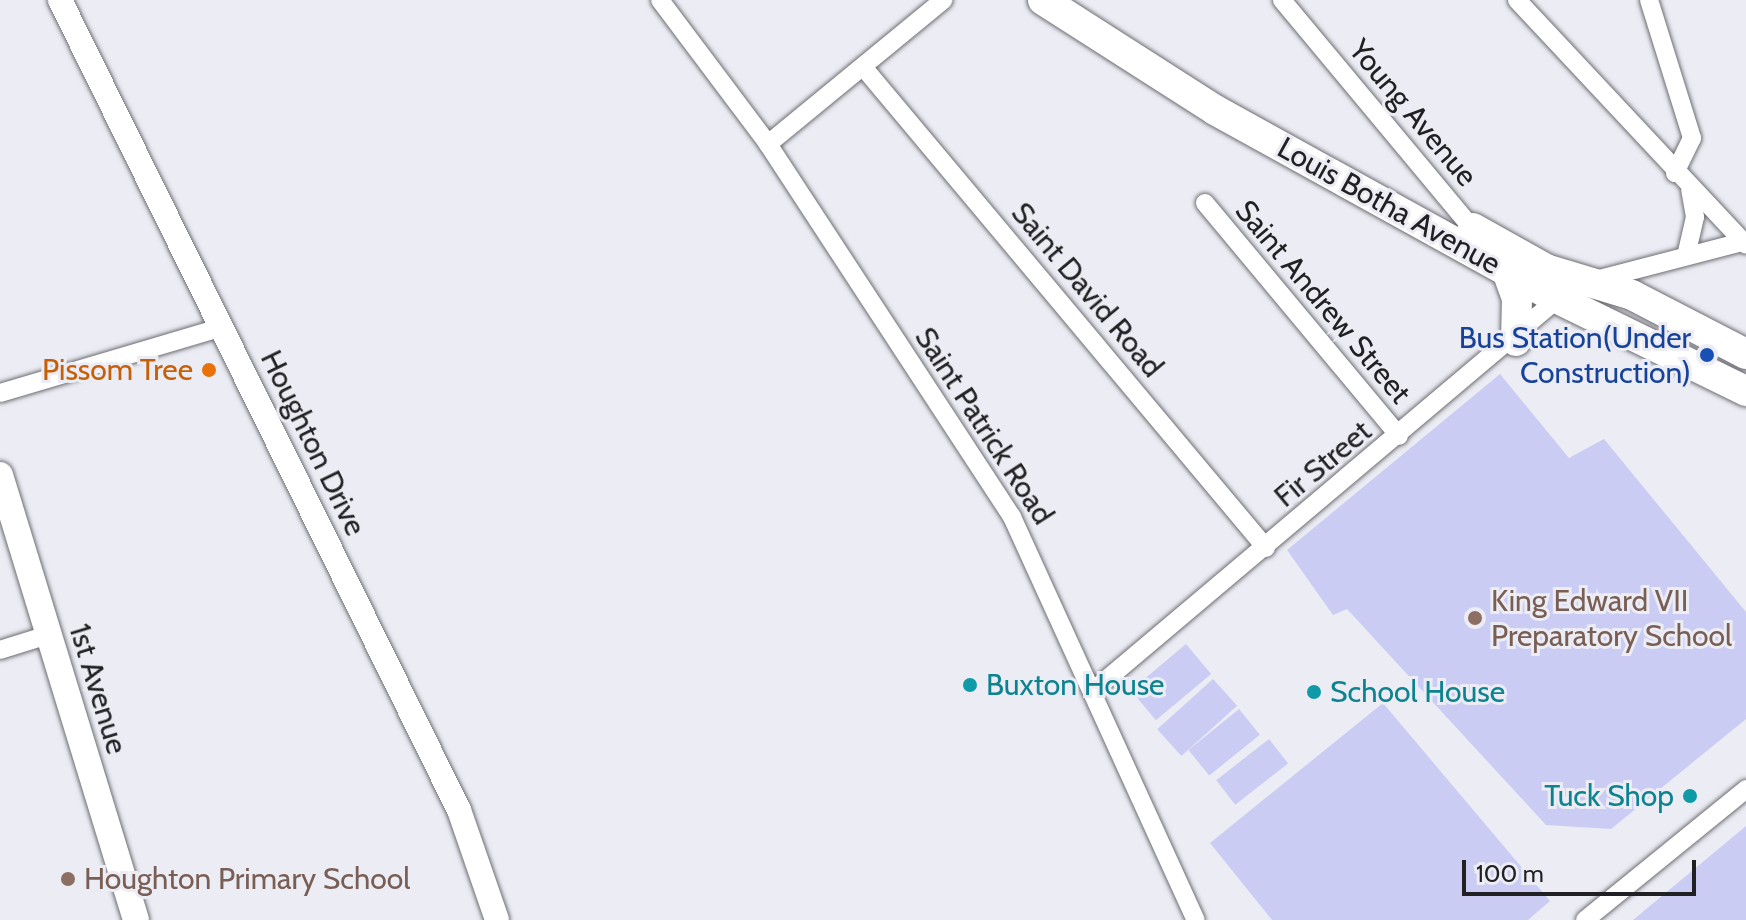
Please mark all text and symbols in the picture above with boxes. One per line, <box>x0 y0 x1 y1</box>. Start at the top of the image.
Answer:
street label: Young Avenue <box>1341 32 1485 194</box>
street label: Louis Botha Avenue <box>1271 130 1507 282</box>
street label: Saint Andrew Street <box>1228 193 1418 411</box>
street label: Saint David Road <box>1004 195 1170 385</box>
place label: Bus Station(Under Construction) <box>1459 320 1691 390</box>
street label: Saint Patrick Road <box>907 321 1061 531</box>
street label: Houghton Drive <box>253 345 373 541</box>
marker: Bus Station(Under Construction) <box>1698 346 1716 364</box>
place label: Pissom Tree <box>42 352 193 388</box>
marker: Pissom Tree <box>200 361 218 379</box>
street label: Fir Street <box>1267 413 1379 515</box>
place label: King Edward VII Preparatory School <box>1491 583 1732 654</box>
marker: King Edward VII Preparatory School <box>1466 609 1484 627</box>
street label: 1st Avenue <box>61 620 135 758</box>
place label: Buxton House <box>986 667 1164 703</box>
place label: School House <box>1330 674 1505 710</box>
marker: Buxton House <box>961 676 979 694</box>
marker: School House <box>1305 683 1323 701</box>
place label: Tuck Shop <box>1544 778 1674 814</box>
marker: Tuck Shop <box>1681 787 1699 805</box>
scale bar <box>1466 844 1700 894</box>
text: 100 m <box>1476 859 1544 888</box>
place label: Houghton Primary School <box>84 861 410 897</box>
marker: Houghton Primary School <box>59 870 77 888</box>

